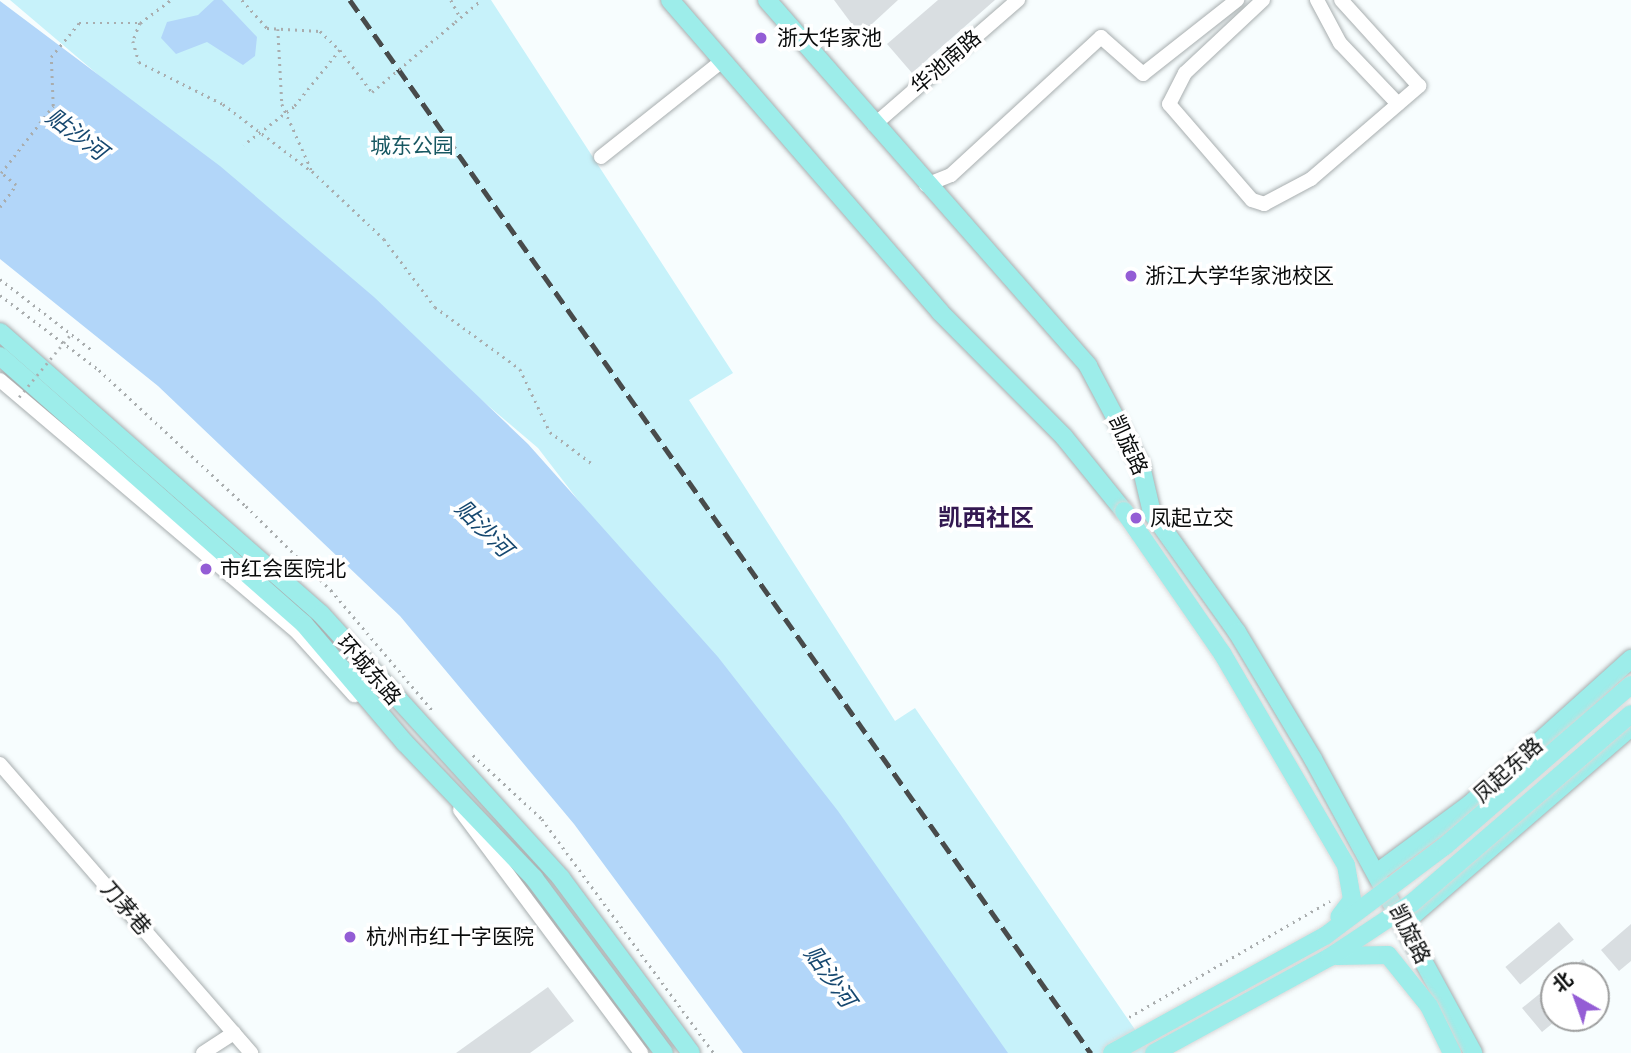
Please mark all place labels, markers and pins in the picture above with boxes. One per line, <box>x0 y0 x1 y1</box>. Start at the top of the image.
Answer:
place label: 浙大华家池 <box>777 25 882 51</box>
marker: 浙大华家池 <box>751 28 771 48</box>
place label: 浙江大学华家池校区 <box>1145 263 1334 289</box>
marker: 浙江大学华家池校区 <box>1123 268 1139 284</box>
place label: 凤起立交 <box>1150 505 1234 531</box>
marker: 凤起立交 <box>1128 510 1144 526</box>
place label: 市红会医院北 <box>220 556 346 582</box>
marker: 市红会医院北 <box>198 561 214 577</box>
place label: 杭州市红十字医院 <box>366 924 534 950</box>
marker: 杭州市红十字医院 <box>340 927 360 947</box>

